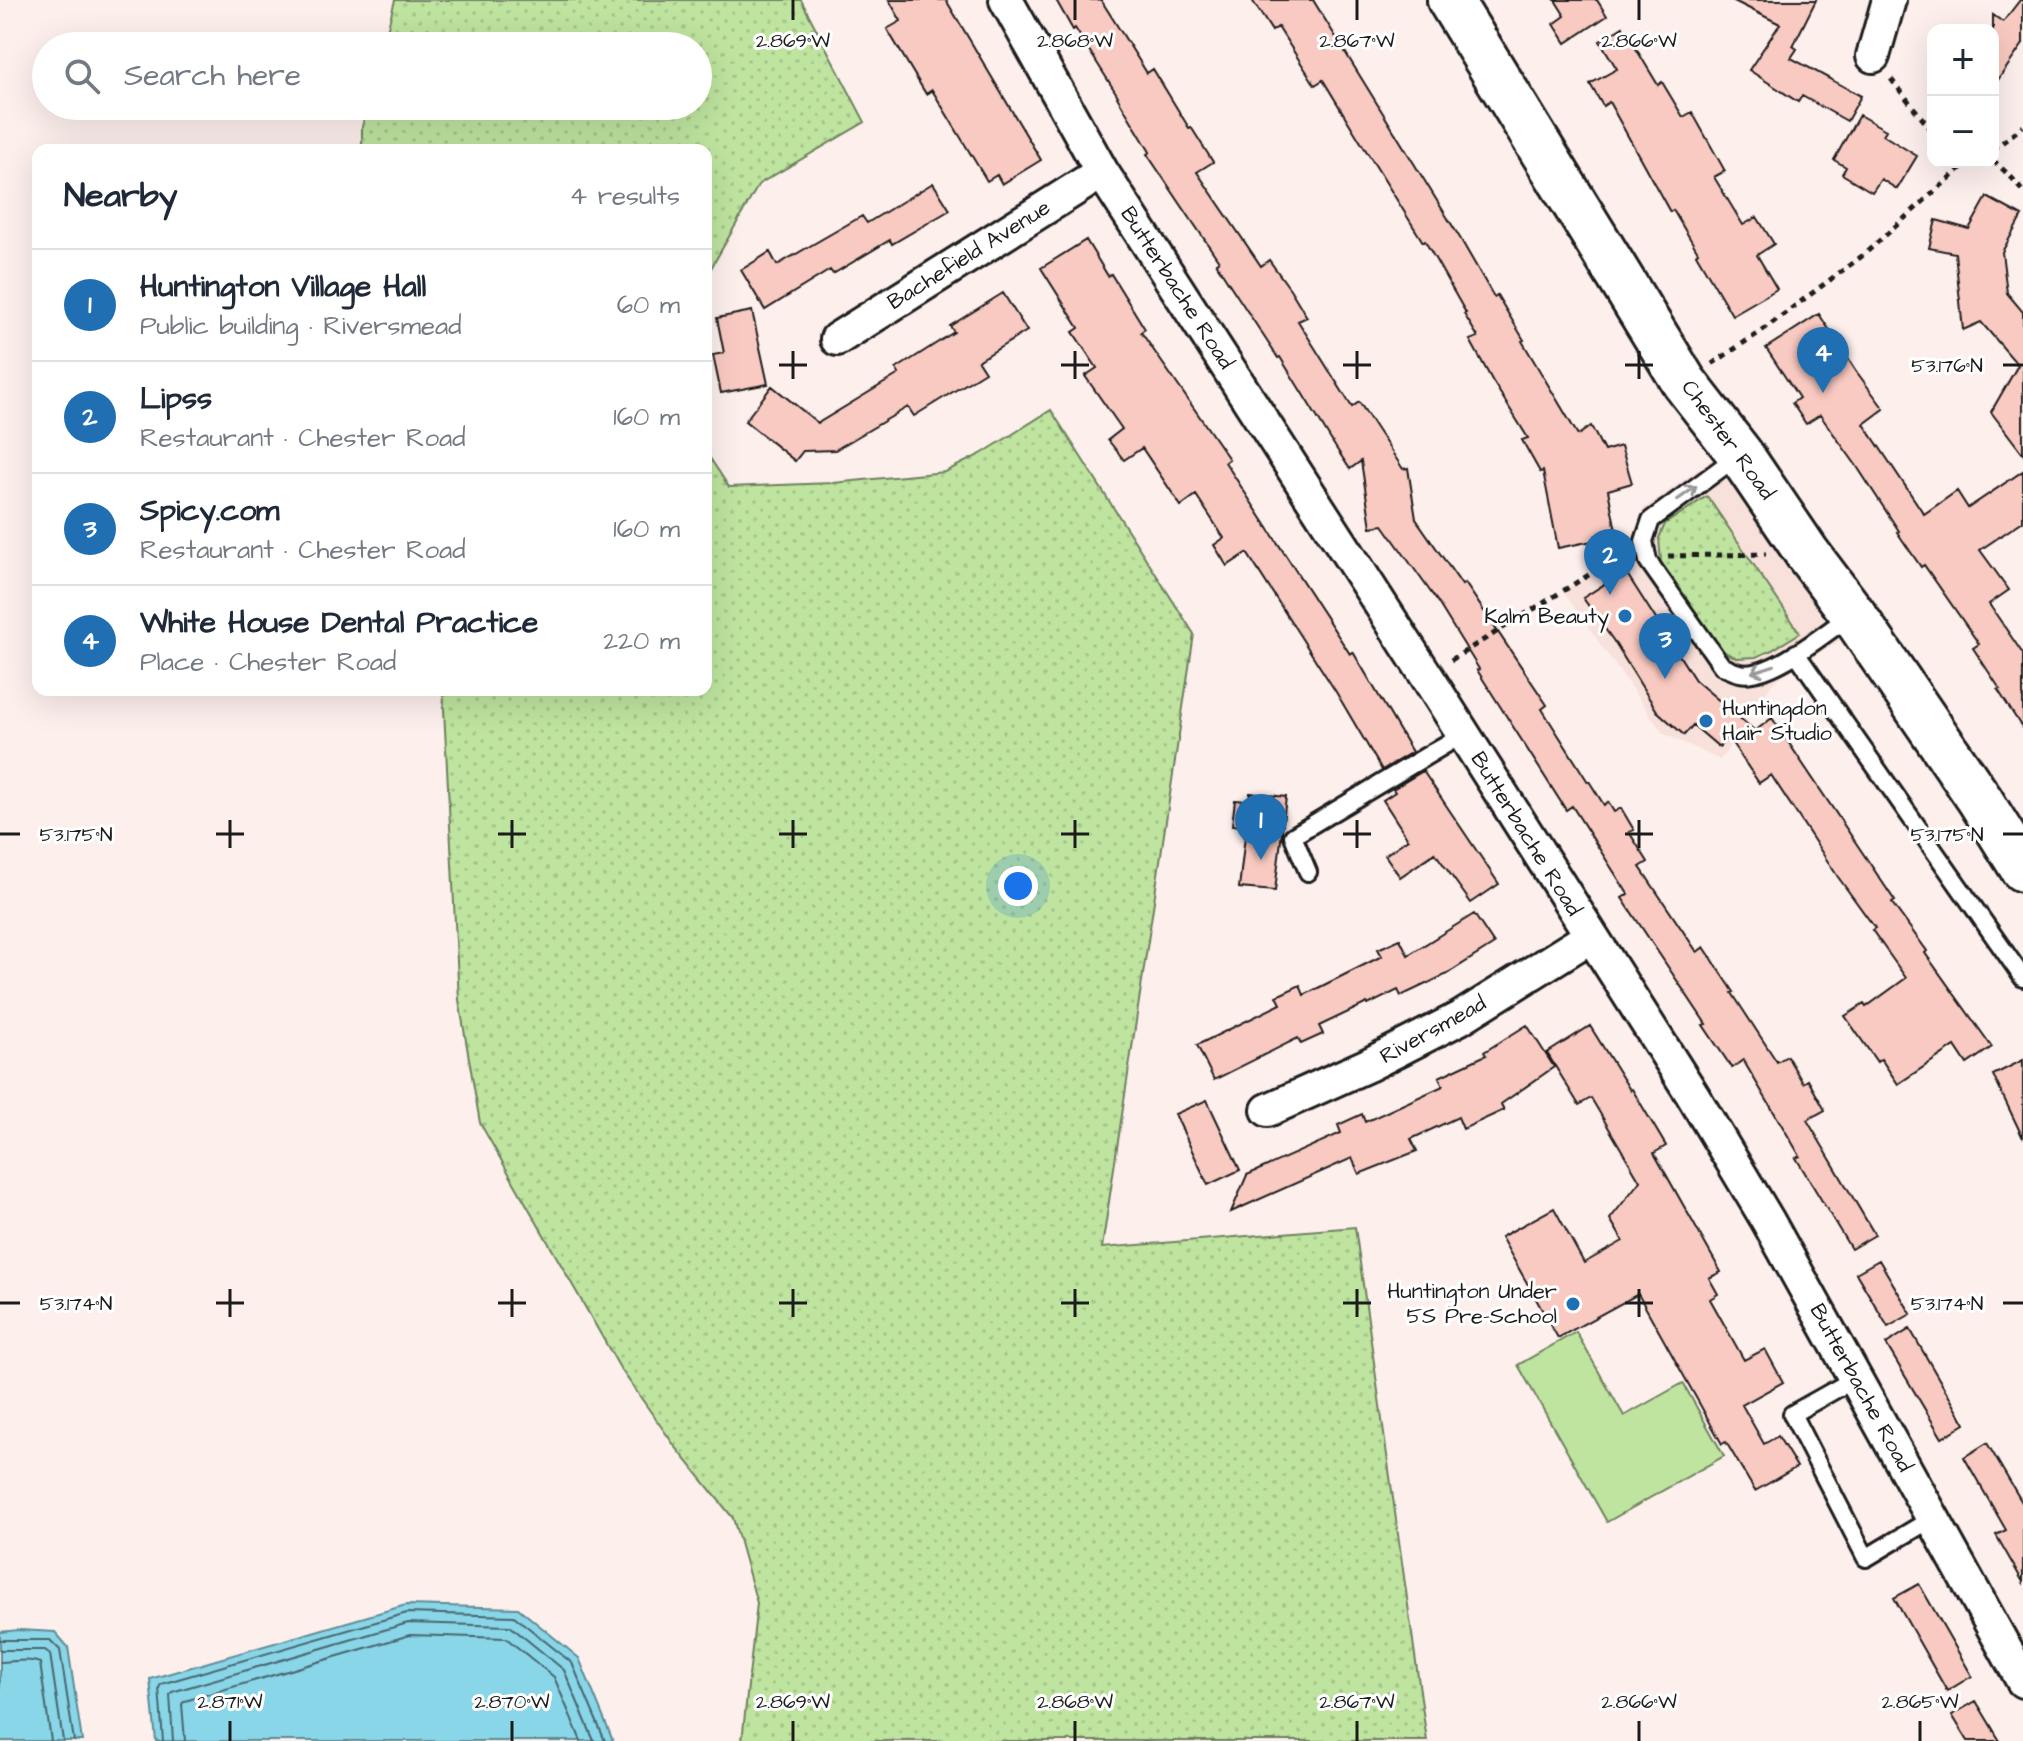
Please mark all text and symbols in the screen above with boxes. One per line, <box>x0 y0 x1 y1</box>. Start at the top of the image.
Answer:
map controls <box>1927 24 1999 168</box>
button: + <box>1927 24 1999 96</box>
text: 2.869°W <box>756 27 830 55</box>
text: 2.868°W <box>1037 27 1113 55</box>
text: 2.867°W <box>1319 27 1395 55</box>
text: 2.866°W <box>1601 27 1677 55</box>
search box <box>32 32 712 120</box>
icon: search <box>60 54 104 98</box>
text: Search here <box>124 55 301 97</box>
button: − <box>1927 96 1999 168</box>
text: Nearby <box>64 172 178 220</box>
text: 4 results <box>570 178 680 214</box>
street label: Bachefield Avenue <box>882 192 1057 318</box>
street label: Butterbache Road <box>1113 201 1241 375</box>
text: Huntington Village Hall <box>140 266 426 308</box>
text: 1 <box>88 287 92 323</box>
text: 60 m <box>617 287 680 323</box>
text: Public building · Riversmead <box>140 308 462 344</box>
pin: 4 <box>1797 327 1849 393</box>
text: 53.176°N <box>1911 352 1983 380</box>
street label: Chester Road <box>1674 374 1782 506</box>
text: Lipss <box>140 378 212 420</box>
text: 2 <box>83 399 97 435</box>
text: 160 m <box>613 399 680 435</box>
text: Restaurant · Chester Road <box>140 420 466 456</box>
one-way arrow <box>1676 485 1698 502</box>
text: Spicy.com <box>140 490 279 532</box>
text: 3 <box>83 511 97 547</box>
text: 160 m <box>613 511 680 547</box>
pin: 2 <box>1584 529 1636 595</box>
text: Restaurant · Chester Road <box>140 532 466 568</box>
place label: Kalm Beauty <box>1484 601 1609 633</box>
text: White House Dental Practice <box>140 602 538 644</box>
marker: Kalm Beauty <box>1616 607 1634 625</box>
pin: 3 <box>1639 613 1691 679</box>
text: 4 <box>81 623 99 659</box>
text: 220 m <box>603 623 680 659</box>
text: Place · Chester Road <box>140 644 396 680</box>
one-way arrow <box>1751 663 1776 677</box>
place label: Huntingdon Hair Studio <box>1722 693 1833 749</box>
marker: Huntingdon Hair Studio <box>1697 712 1715 730</box>
street label: Butterbache Road <box>1463 746 1589 922</box>
pin: 1 <box>1235 794 1287 860</box>
text: 53.175°N <box>39 821 113 849</box>
text: 53.175°N <box>1910 821 1984 849</box>
your location <box>998 866 1038 906</box>
street label: Riversmead <box>1374 988 1492 1072</box>
place label: Huntington Under 5S Pre-School <box>1387 1276 1557 1332</box>
text: 53.174°N <box>40 1290 112 1318</box>
text: 53.174°N <box>1911 1290 1983 1318</box>
marker: Huntington Under 5S Pre-School <box>1564 1295 1582 1313</box>
street label: Butterbache Road <box>1802 1298 1920 1478</box>
text: 2.871°W <box>197 1688 263 1716</box>
text: 2.870°W <box>474 1688 550 1716</box>
text: 2.869°W <box>756 1688 830 1716</box>
text: 2.868°W <box>1037 1688 1113 1716</box>
text: 2.867°W <box>1319 1688 1395 1716</box>
text: 2.866°W <box>1601 1688 1677 1716</box>
text: 2.865°W <box>1881 1688 1959 1716</box>

